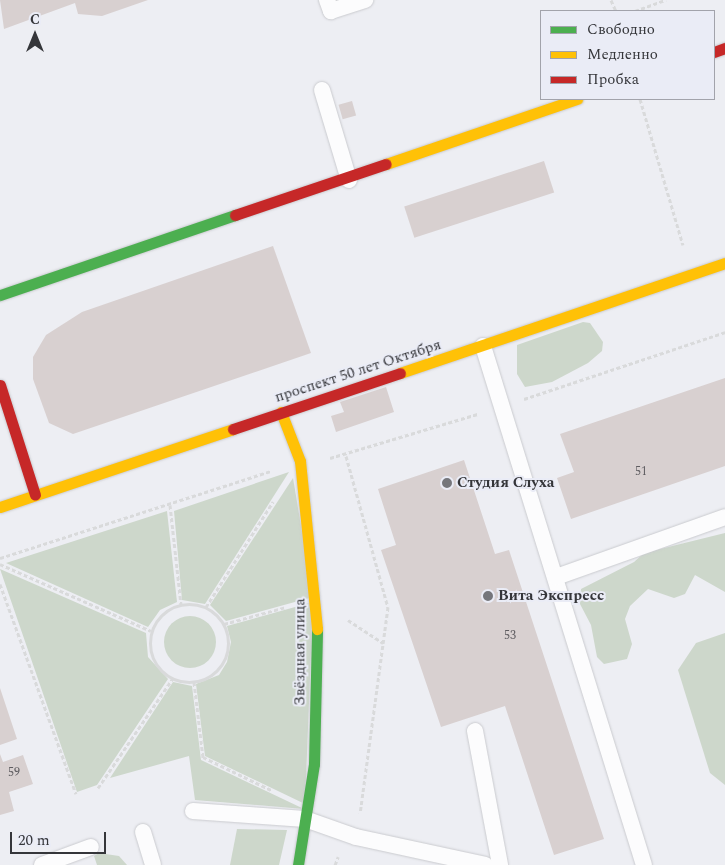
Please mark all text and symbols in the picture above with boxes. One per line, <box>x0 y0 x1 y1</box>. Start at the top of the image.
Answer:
text: С <box>30 9 40 30</box>
north arrow <box>10 10 60 60</box>
legend <box>540 10 715 100</box>
text: Свободно <box>587 18 655 41</box>
text: Медленно <box>587 43 658 66</box>
text: Пробка <box>587 68 639 91</box>
street label: проспект 50 лет Октября <box>273 336 443 406</box>
house number: 51 <box>635 465 647 479</box>
place label: Студия Слуха <box>457 474 555 492</box>
marker: Студия Слуха <box>441 477 453 489</box>
place label: Вита Экспресс <box>498 587 604 605</box>
marker: Вита Экспресс <box>482 590 494 602</box>
street label: Звёздная улица <box>291 598 309 706</box>
house number: 53 <box>504 629 516 643</box>
house number: 59 <box>8 766 20 780</box>
scale bar <box>12 822 109 854</box>
text: 20 m <box>18 829 50 852</box>

